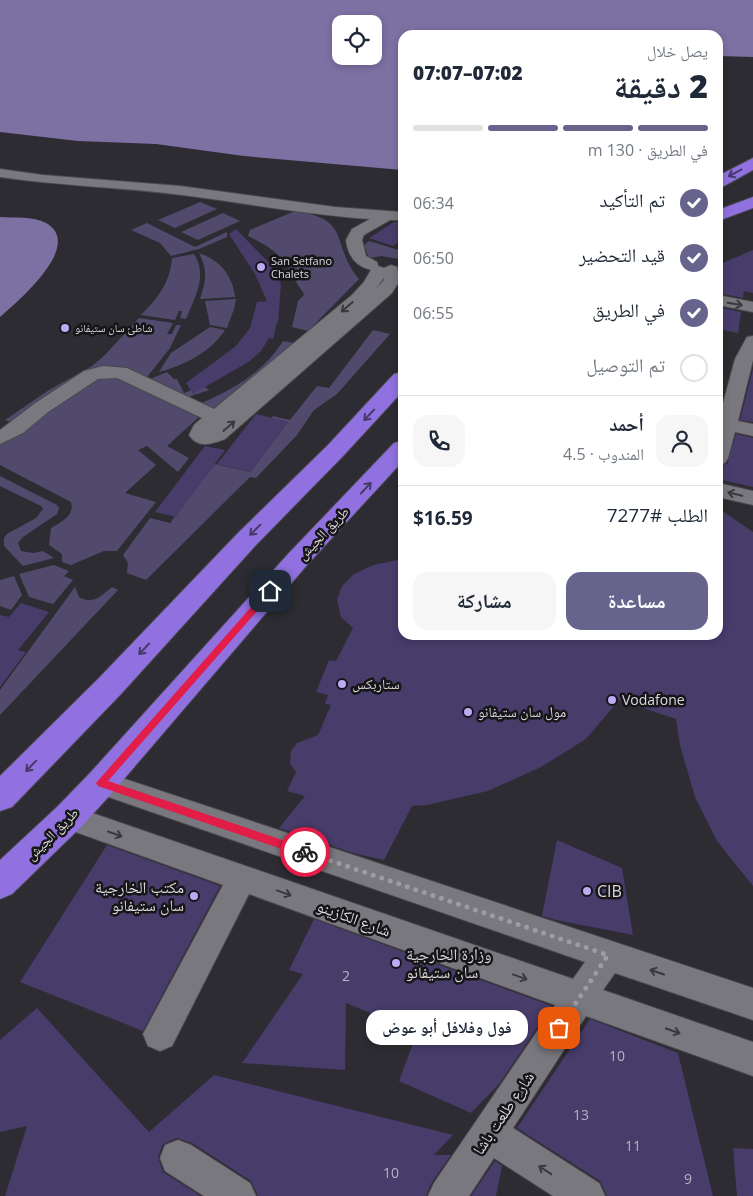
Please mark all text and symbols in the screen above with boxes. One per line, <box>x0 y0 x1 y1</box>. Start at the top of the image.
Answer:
map controls <box>332 15 382 65</box>
button: locate <box>332 15 382 65</box>
text: يصل خلال <box>647 40 708 62</box>
text: 07:02–07:07 <box>413 60 523 86</box>
text: 2 دقيقة <box>614 64 708 107</box>
text: في الطريق · 130 m <box>588 139 708 161</box>
one-way arrow <box>728 168 743 178</box>
text: تم التأكيد <box>600 187 665 213</box>
icon: check <box>680 189 708 217</box>
text: 06:34 <box>413 192 454 214</box>
text: قيد التحضير <box>579 242 665 268</box>
icon: check <box>680 244 708 272</box>
text: 06:50 <box>413 247 454 269</box>
place label: San Setfano Chalets <box>271 253 332 281</box>
marker: San Setfano Chalets <box>255 261 267 273</box>
text: في الطريق <box>592 297 665 323</box>
icon: check <box>680 299 708 327</box>
one-way arrow <box>727 299 743 309</box>
one-way arrow <box>340 301 353 313</box>
text: 06:55 <box>413 302 454 324</box>
place label: شاطئ سان ستيفانو <box>75 320 152 335</box>
marker: شاطئ سان ستيفانو <box>59 322 71 334</box>
text: تم التوصيل <box>586 352 665 378</box>
one-way arrow <box>363 408 375 421</box>
text: أحمد <box>609 411 644 437</box>
button: phone <box>413 415 465 467</box>
button: person <box>656 415 708 467</box>
one-way arrow <box>222 420 235 432</box>
text: المندوب · 4.5 <box>563 443 644 465</box>
one-way arrow <box>360 482 372 494</box>
one-way arrow <box>728 489 744 498</box>
street label: طريق الجيش <box>292 502 354 564</box>
text: الطلب #7277 <box>607 502 708 528</box>
text: $16.59 <box>413 505 473 531</box>
one-way arrow <box>249 524 261 536</box>
pin <box>249 570 291 612</box>
button: مشاركة <box>413 572 556 630</box>
button: مساعدة <box>566 572 708 630</box>
icon: home <box>256 577 284 605</box>
one-way arrow <box>138 643 150 655</box>
place label: ستاربكس <box>352 674 400 693</box>
marker: ستاربكس <box>336 678 348 690</box>
place label: Vodafone <box>622 690 685 709</box>
marker: Vodafone <box>606 694 618 706</box>
place label: مول سان ستيفانو <box>478 702 566 721</box>
marker: مول سان ستيفانو <box>462 706 474 718</box>
one-way arrow <box>25 759 37 772</box>
street label: طريق الجيش <box>21 803 83 865</box>
courier <box>280 827 330 877</box>
one-way arrow <box>106 829 122 839</box>
icon: bike <box>291 838 319 866</box>
place label: مكتب الخارجية سان ستيفانو <box>95 876 184 916</box>
place label: CIB <box>597 880 622 902</box>
marker: CIB <box>581 885 593 897</box>
one-way arrow <box>276 889 292 899</box>
marker: مكتب الخارجية سان ستيفانو <box>188 890 200 902</box>
street label: شارع الكازينو <box>314 894 394 942</box>
place label: وزارة الخارجية سان ستيفانو <box>406 943 492 983</box>
marker: وزارة الخارجية سان ستيفانو <box>390 957 402 969</box>
house number: 2 <box>342 966 350 985</box>
one-way arrow <box>650 967 665 976</box>
one-way arrow <box>512 973 527 982</box>
pin <box>538 1007 580 1049</box>
callout: فول وفلافل أبو عوض <box>366 1010 529 1046</box>
icon: bag <box>545 1014 573 1042</box>
text: فول وفلافل أبو عوض <box>382 1016 512 1038</box>
one-way arrow <box>665 1027 681 1036</box>
house number: 10 <box>609 1046 625 1065</box>
street label: شارع طلعت باشا <box>467 1067 539 1159</box>
house number: 13 <box>573 1105 589 1124</box>
house number: 11 <box>625 1136 641 1155</box>
house number: 10 <box>383 1163 399 1182</box>
one-way arrow <box>539 1164 553 1174</box>
house number: 9 <box>684 1169 692 1188</box>

